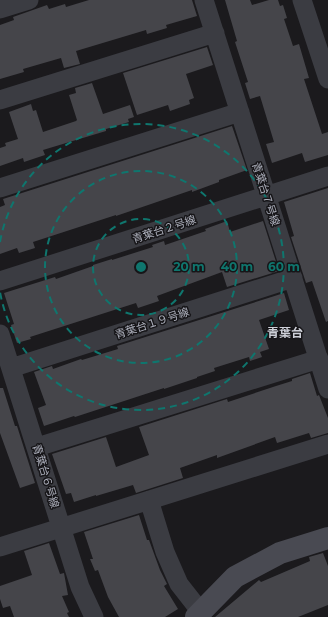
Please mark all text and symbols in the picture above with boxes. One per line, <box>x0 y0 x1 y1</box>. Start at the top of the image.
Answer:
street label: 青葉台７号線 <box>249 160 283 228</box>
street label: 青葉台２号線 <box>130 212 198 246</box>
text: 20 m <box>173 259 205 274</box>
text: 40 m <box>221 259 253 274</box>
text: 60 m <box>268 259 300 274</box>
centre of rings <box>134 260 148 274</box>
street label: 青葉台１９号線 <box>113 304 191 342</box>
district label: 青葉台 <box>267 325 303 340</box>
street label: 青葉台６号線 <box>30 442 62 510</box>

